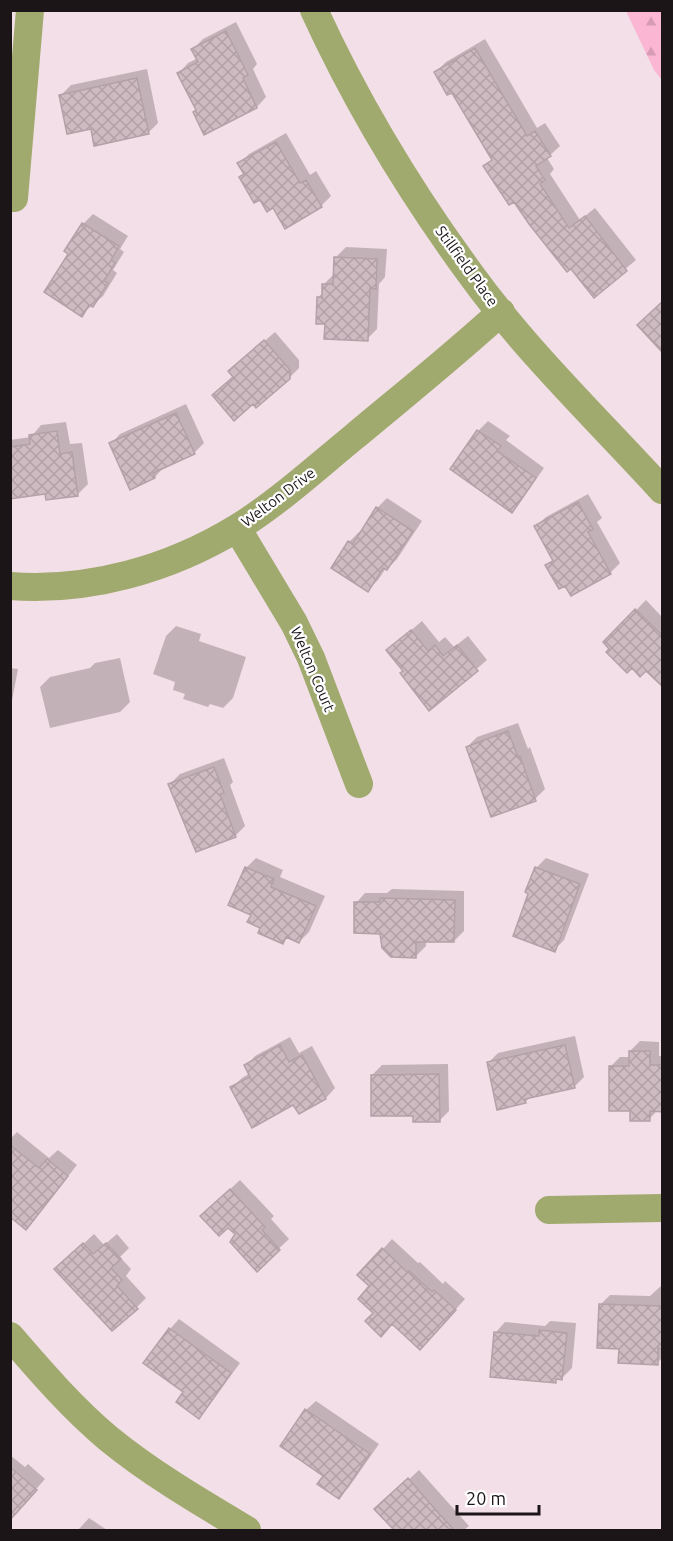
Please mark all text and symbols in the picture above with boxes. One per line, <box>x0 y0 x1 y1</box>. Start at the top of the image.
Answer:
street label: Stillfield Place <box>432 223 502 309</box>
street label: Welton Drive <box>238 464 318 530</box>
street label: Welton Court <box>287 624 339 714</box>
scale bar <box>457 1478 540 1516</box>
text: 20 m <box>466 1488 506 1508</box>

